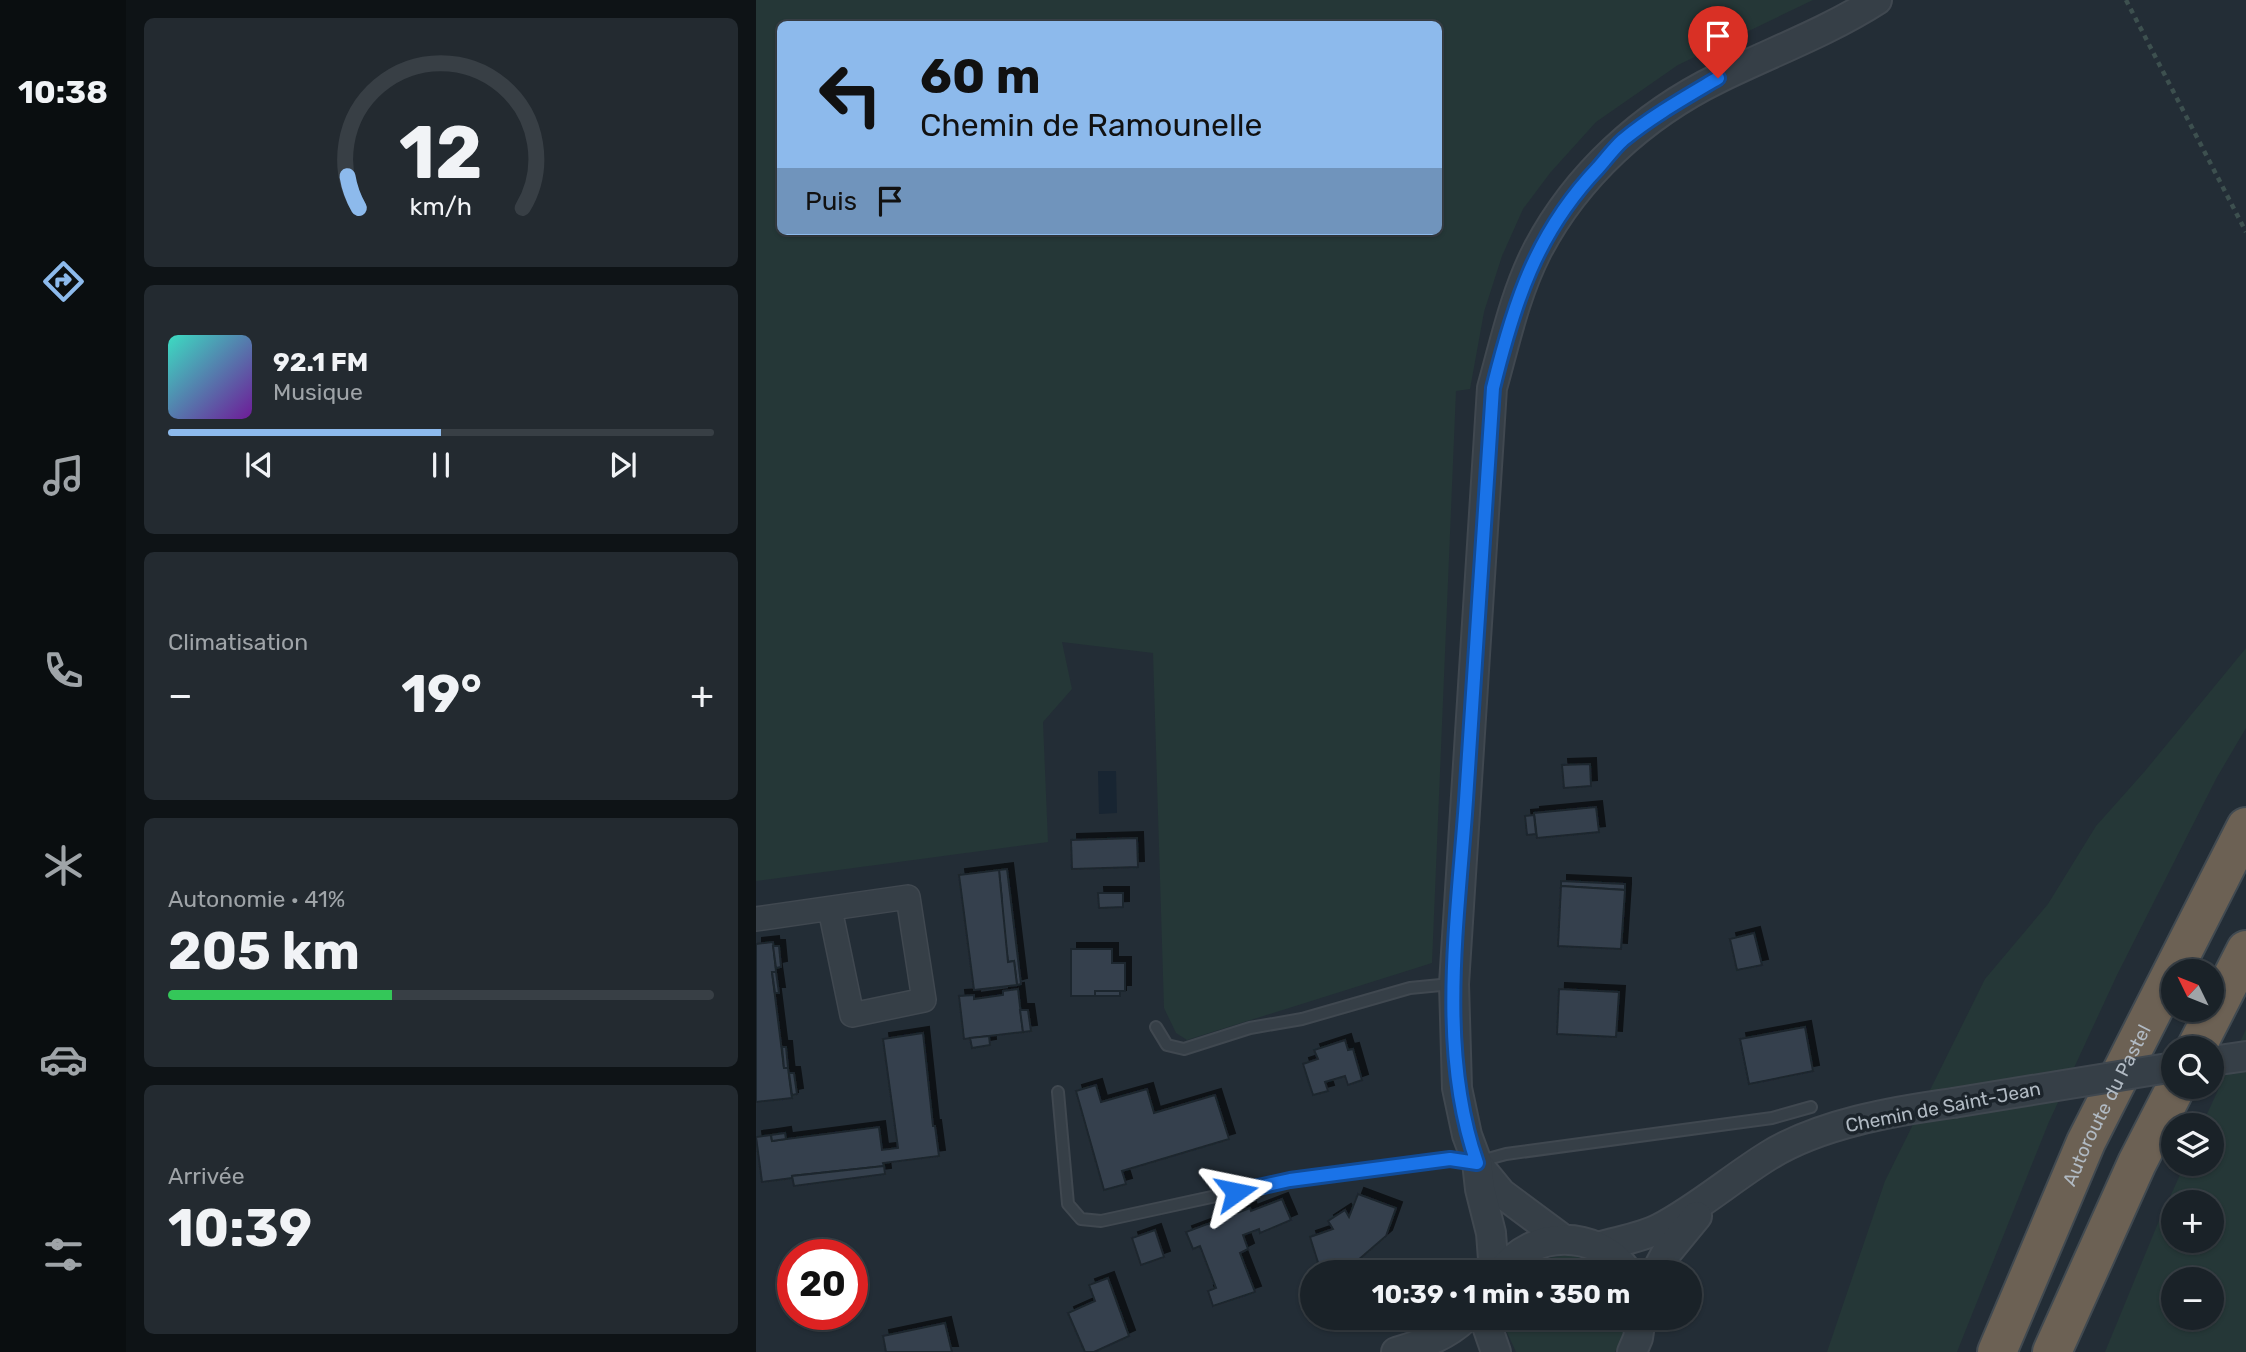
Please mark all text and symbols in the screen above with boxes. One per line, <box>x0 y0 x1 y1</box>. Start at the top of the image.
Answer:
pin <box>1688 6 1748 78</box>
icon: arrive <box>1699 17 1737 55</box>
text: 60 m <box>920 47 1041 105</box>
icon: left <box>805 49 896 140</box>
text: 10:38 <box>18 73 108 111</box>
text: Chemin de Ramounelle <box>920 106 1262 144</box>
text: 12 <box>399 111 483 197</box>
icon: arrive <box>871 182 909 220</box>
text: Puis <box>805 186 857 217</box>
text: km/h <box>410 192 472 221</box>
icon: directions <box>39 257 88 306</box>
text: 92.1 FM <box>273 347 368 378</box>
text: Musique <box>273 378 363 406</box>
icon: previous <box>240 446 278 484</box>
icon: pause <box>422 446 460 484</box>
icon: next <box>604 446 642 484</box>
icon: music <box>39 451 88 500</box>
text: Climatisation <box>168 628 308 656</box>
icon: phone <box>39 646 88 695</box>
text: 19° <box>401 663 482 725</box>
text: − <box>168 672 193 718</box>
text: + <box>690 672 714 718</box>
icon: climate <box>39 841 88 890</box>
text: Autonomie · 41% <box>168 885 345 913</box>
text: 205 km <box>168 920 360 982</box>
north arrow <box>2161 959 2224 1022</box>
map controls <box>2161 959 2224 1330</box>
street label: Autoroute du Pastel <box>2057 1021 2155 1189</box>
icon: car <box>39 1035 88 1084</box>
button: search <box>2161 1036 2224 1099</box>
street label: Chemin de Saint-Jean <box>1843 1077 2043 1137</box>
button: layers <box>2161 1113 2224 1176</box>
position arrow <box>1199 1155 1273 1229</box>
text: Arrivée <box>168 1162 245 1190</box>
button: + <box>2161 1190 2224 1253</box>
text: 10:39 <box>168 1197 312 1259</box>
icon: filters <box>39 1230 88 1279</box>
speed limit sign: 20 <box>777 1239 868 1330</box>
button: − <box>2161 1267 2224 1330</box>
text: 10:39 · 1 min · 350 m <box>1372 1279 1630 1310</box>

